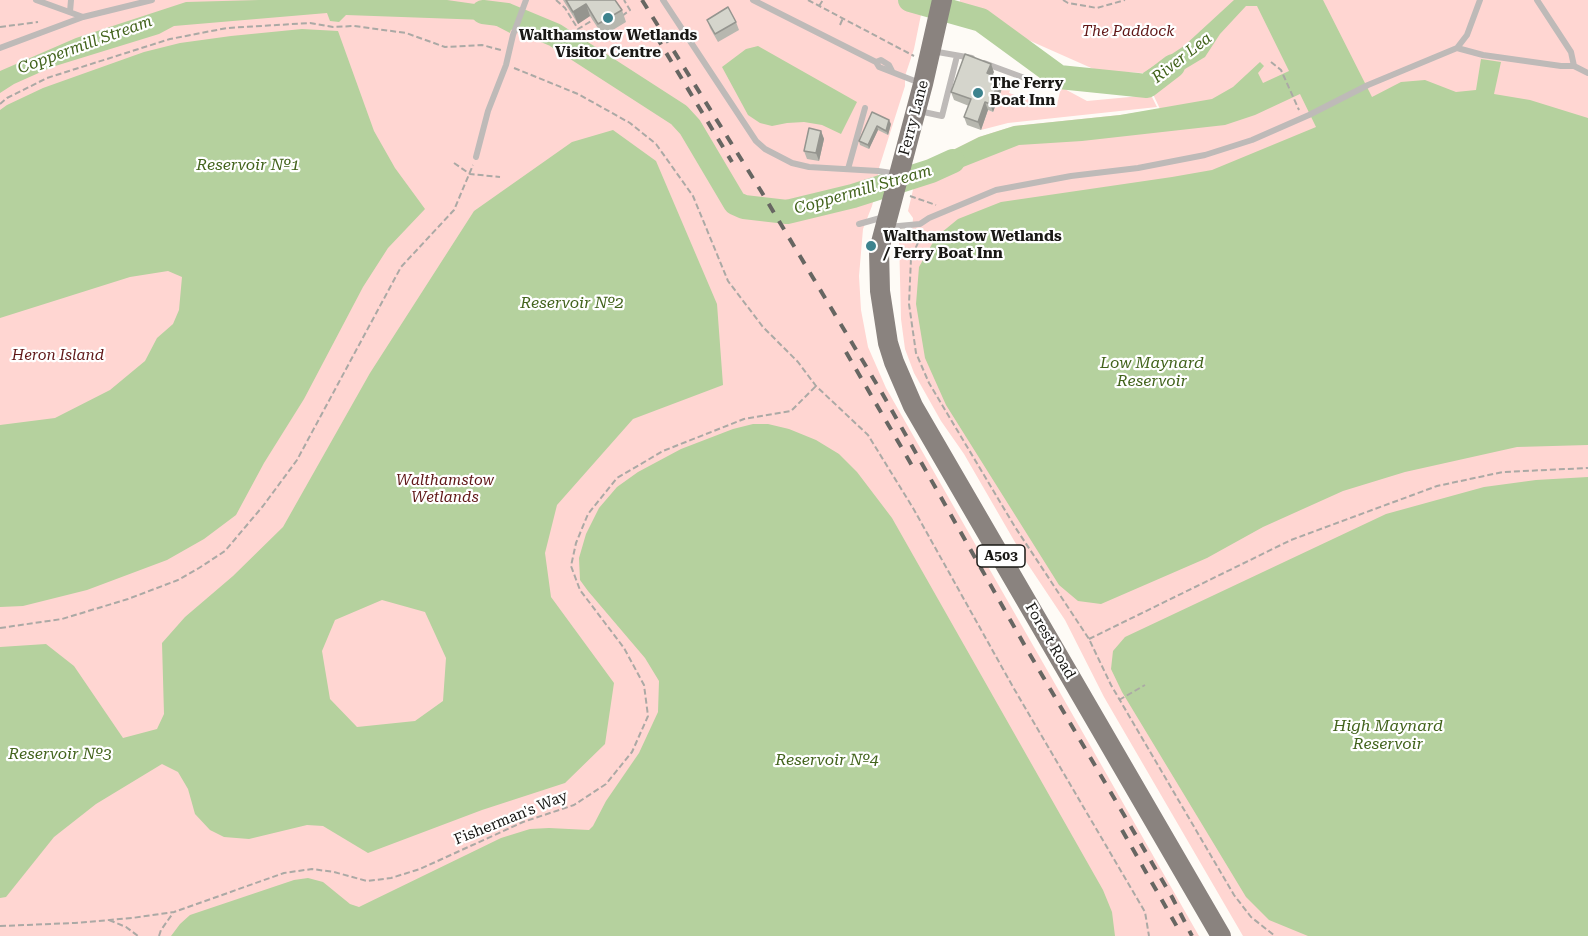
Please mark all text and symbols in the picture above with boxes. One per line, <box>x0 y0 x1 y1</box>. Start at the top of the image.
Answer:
marker: Walthamstow Wetlands Visitor Centre <box>601 11 615 25</box>
water label: Coppermill Stream <box>15 12 155 78</box>
park label: The Paddock <box>1082 23 1174 41</box>
place label: Walthamstow Wetlands Visitor Centre <box>519 27 697 62</box>
water label: River Lea <box>1148 29 1216 87</box>
place label: The Ferry Boat Inn <box>990 75 1064 110</box>
street label: Ferry Lane <box>895 78 933 158</box>
marker: The Ferry Boat Inn <box>971 86 985 100</box>
water label: Reservoir №1 <box>196 155 300 175</box>
water label: Coppermill Stream <box>792 161 934 219</box>
place label: Walthamstow Wetlands / Ferry Boat Inn <box>883 228 1062 263</box>
marker: Walthamstow Wetlands / Ferry Boat Inn <box>864 239 878 253</box>
water label: Reservoir №2 <box>520 293 624 313</box>
park label: Heron Island <box>12 347 104 365</box>
water label: Low Maynard Reservoir <box>1100 353 1204 391</box>
park label: Walthamstow Wetlands <box>396 472 494 507</box>
road number: A503 <box>977 545 1025 567</box>
street label: Forest Road <box>1021 600 1079 682</box>
water label: High Maynard Reservoir <box>1333 716 1443 754</box>
water label: Reservoir №3 <box>8 744 112 764</box>
water label: Reservoir №4 <box>775 750 879 770</box>
street label: Fisherman's Way <box>452 787 570 849</box>

